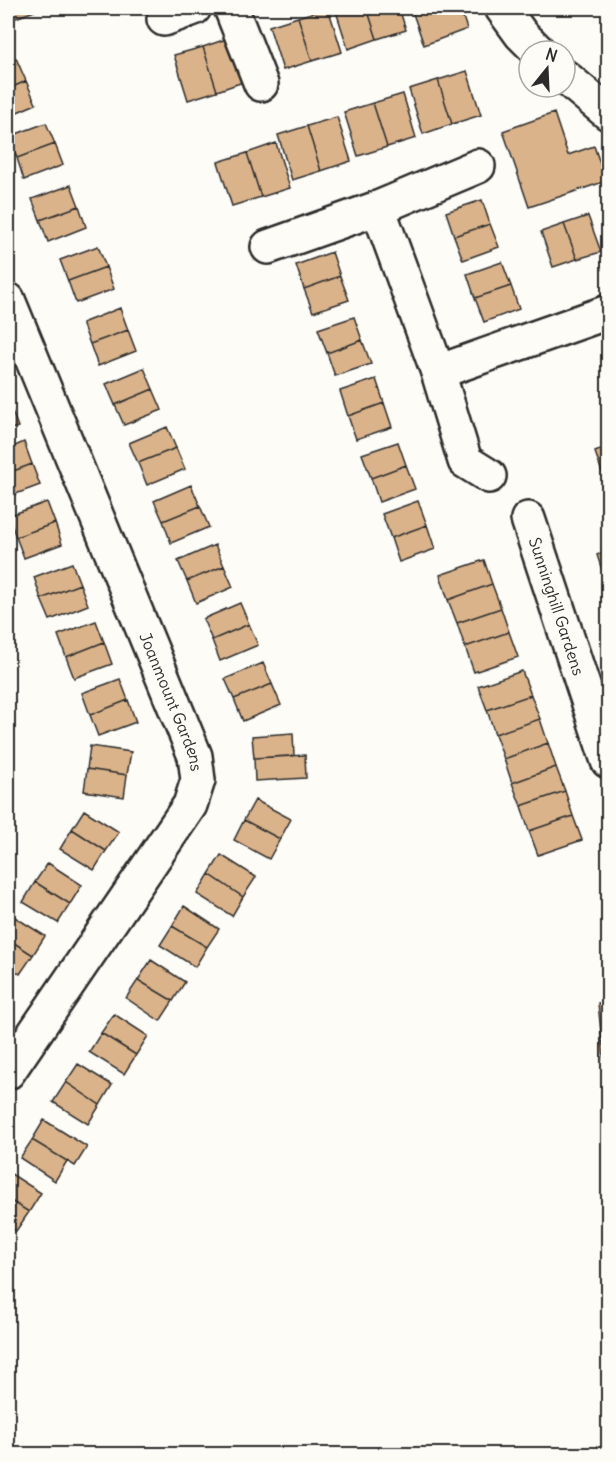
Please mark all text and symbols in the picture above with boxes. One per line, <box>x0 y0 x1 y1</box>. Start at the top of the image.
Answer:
north arrow <box>517 39 577 99</box>
text: N <box>543 44 560 66</box>
street label: Sunninghill Gardens <box>525 535 589 678</box>
street label: Joanmount Gardens <box>135 629 207 772</box>

